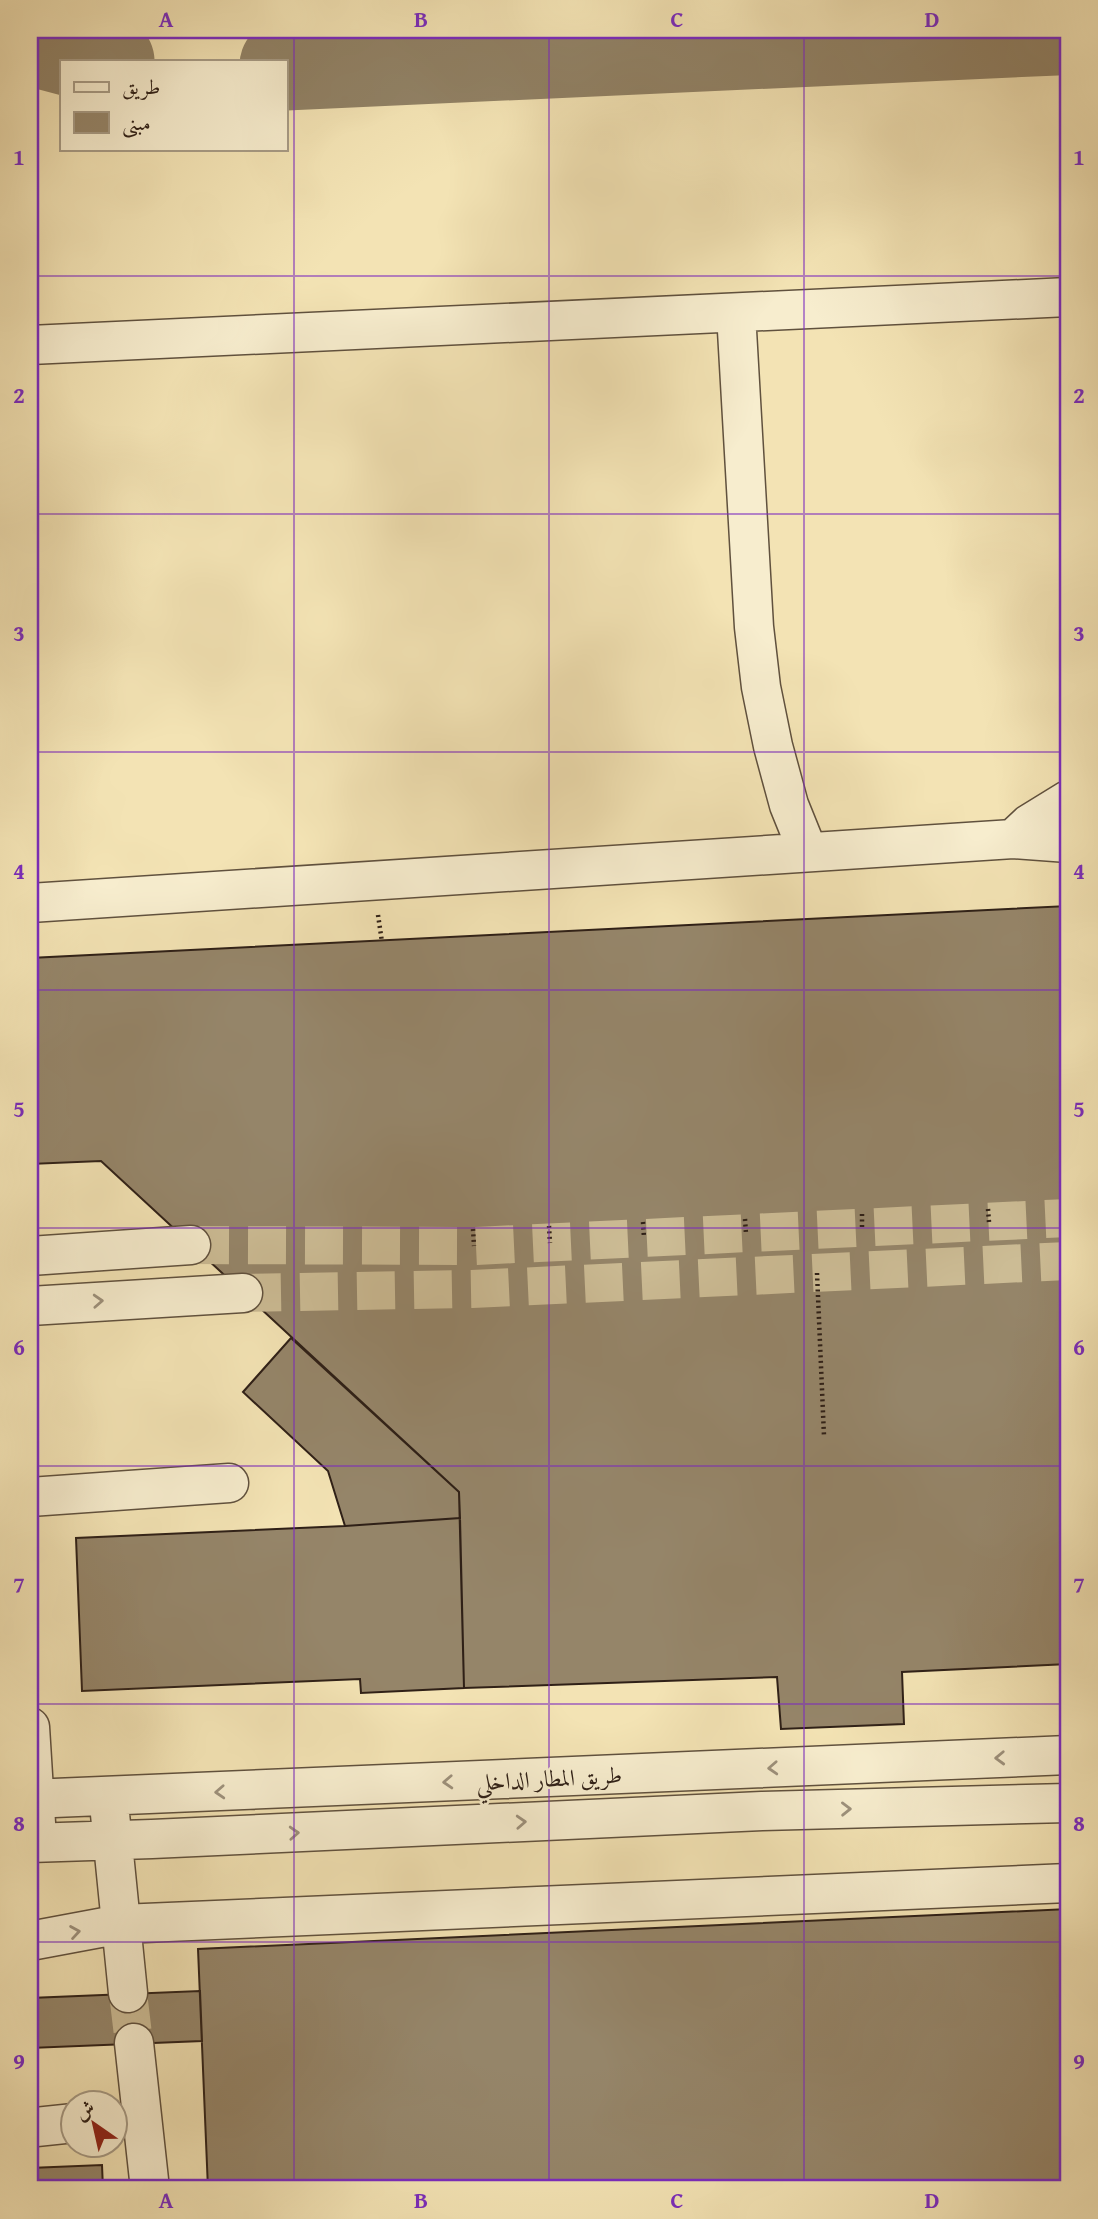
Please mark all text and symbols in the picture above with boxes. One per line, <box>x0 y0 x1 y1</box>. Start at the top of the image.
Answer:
text: A <box>159 2 174 35</box>
text: B <box>414 2 428 35</box>
text: C <box>670 2 684 35</box>
text: D <box>925 2 940 35</box>
legend <box>60 60 287 150</box>
text: طريق <box>122 71 160 102</box>
text: مبنى <box>122 107 151 138</box>
text: 1 <box>13 140 25 173</box>
text: 1 <box>1073 140 1085 173</box>
text: 2 <box>13 378 25 411</box>
text: 2 <box>1073 378 1085 411</box>
text: 3 <box>13 616 25 649</box>
text: 3 <box>1073 616 1085 649</box>
text: 4 <box>13 854 25 887</box>
text: 4 <box>1073 854 1085 887</box>
text: 5 <box>13 1092 25 1125</box>
text: 5 <box>1073 1092 1085 1125</box>
one-way arrow <box>93 1294 104 1309</box>
text: 6 <box>13 1330 25 1363</box>
text: 6 <box>1073 1330 1085 1363</box>
text: 7 <box>13 1568 25 1601</box>
text: 7 <box>1073 1568 1085 1601</box>
one-way arrow <box>994 1751 1005 1766</box>
street label: طريق المطار الداخلي <box>475 1758 623 1805</box>
one-way arrow <box>767 1760 778 1775</box>
one-way arrow <box>442 1775 453 1790</box>
one-way arrow <box>215 1785 226 1800</box>
one-way arrow <box>841 1802 852 1817</box>
text: 8 <box>13 1806 25 1839</box>
text: 8 <box>1073 1806 1085 1839</box>
one-way arrow <box>516 1815 527 1830</box>
one-way arrow <box>289 1825 300 1840</box>
one-way arrow <box>69 1925 81 1940</box>
text: 9 <box>13 2044 25 2077</box>
text: 9 <box>1073 2044 1085 2077</box>
north arrow <box>60 2090 130 2160</box>
text: ش <box>69 2093 100 2127</box>
text: A <box>159 2183 174 2216</box>
text: B <box>414 2183 428 2216</box>
text: C <box>670 2183 684 2216</box>
text: D <box>925 2183 940 2216</box>

